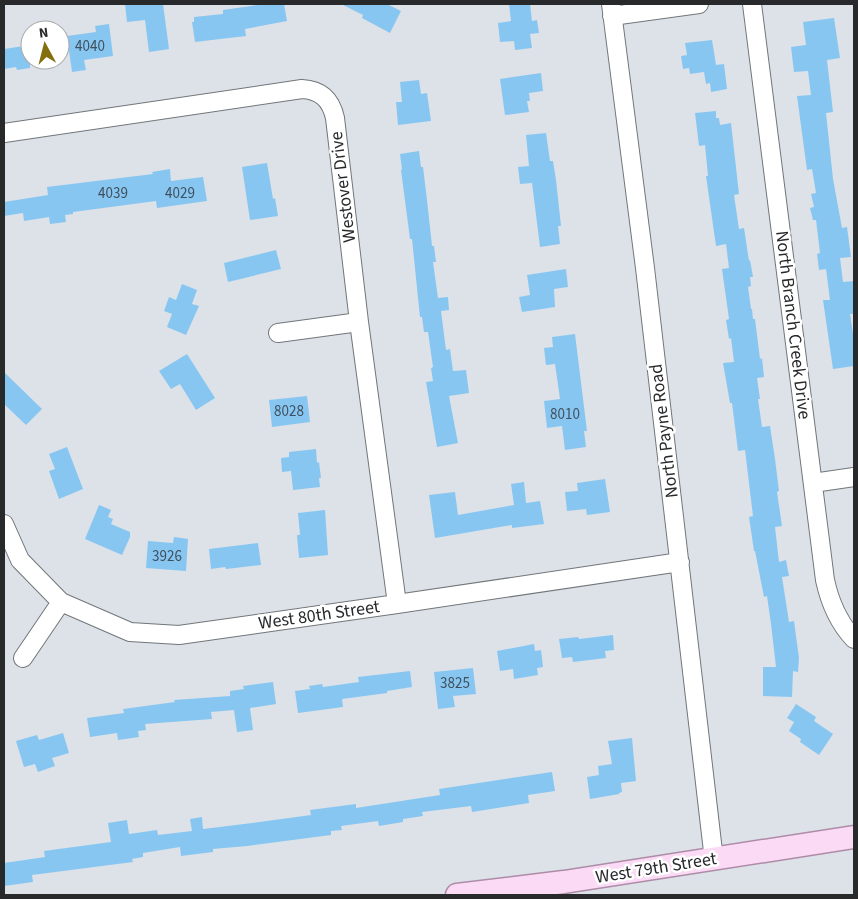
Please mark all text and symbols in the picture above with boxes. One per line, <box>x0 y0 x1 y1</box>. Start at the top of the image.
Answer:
north arrow <box>20 20 70 70</box>
text: N <box>38 23 49 44</box>
house number: 4040 <box>75 36 105 57</box>
street label: Westover Drive <box>324 130 362 244</box>
house number: 4039 <box>98 183 128 204</box>
house number: 4029 <box>165 183 195 204</box>
street label: North Branch Creek Drive <box>769 229 817 421</box>
street label: North Payne Road <box>643 362 685 500</box>
house number: 8028 <box>274 401 304 422</box>
house number: 8010 <box>550 404 580 425</box>
house number: 3926 <box>152 546 182 567</box>
street label: West 80th Street <box>257 594 381 636</box>
house number: 3825 <box>440 673 470 694</box>
street label: West 79th Street <box>594 846 718 890</box>

